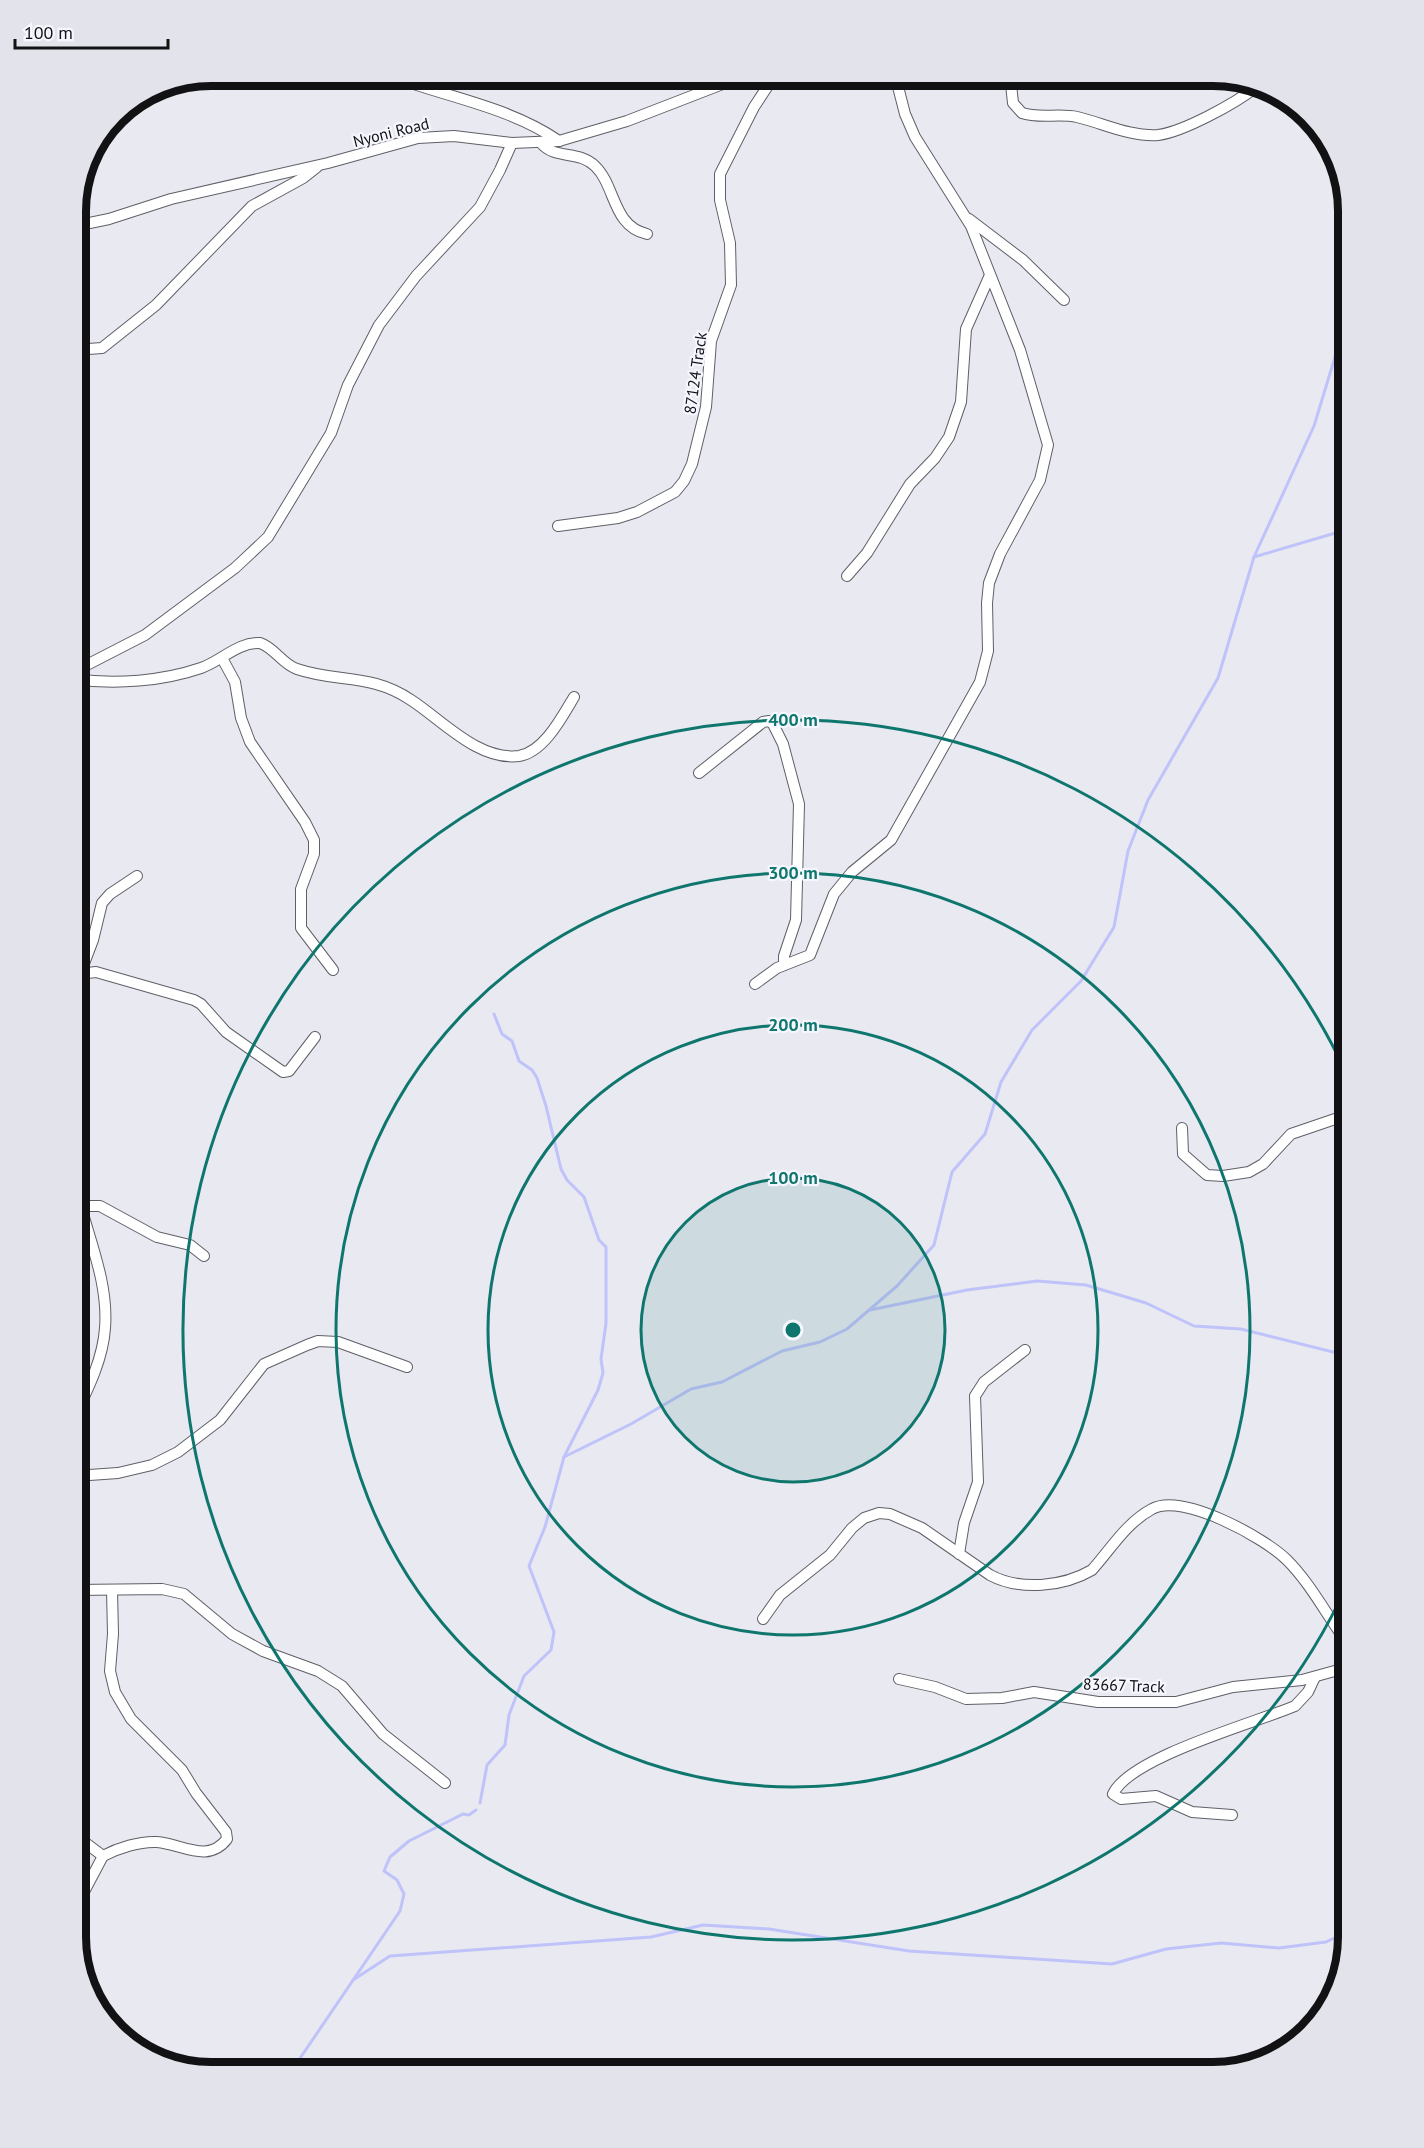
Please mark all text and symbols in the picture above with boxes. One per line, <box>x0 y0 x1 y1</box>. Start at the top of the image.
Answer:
scale bar <box>15 12 168 50</box>
text: 100 m <box>24 21 73 44</box>
street label: Nyoni Road <box>351 113 431 151</box>
street label: 87124 Track <box>679 330 711 415</box>
text: 400 m <box>768 708 818 731</box>
text: 300 m <box>768 861 818 884</box>
text: 200 m <box>768 1013 818 1036</box>
text: 100 m <box>768 1166 818 1189</box>
centre of rings <box>783 1320 803 1340</box>
street label: 83667 Track <box>1083 1674 1166 1696</box>

